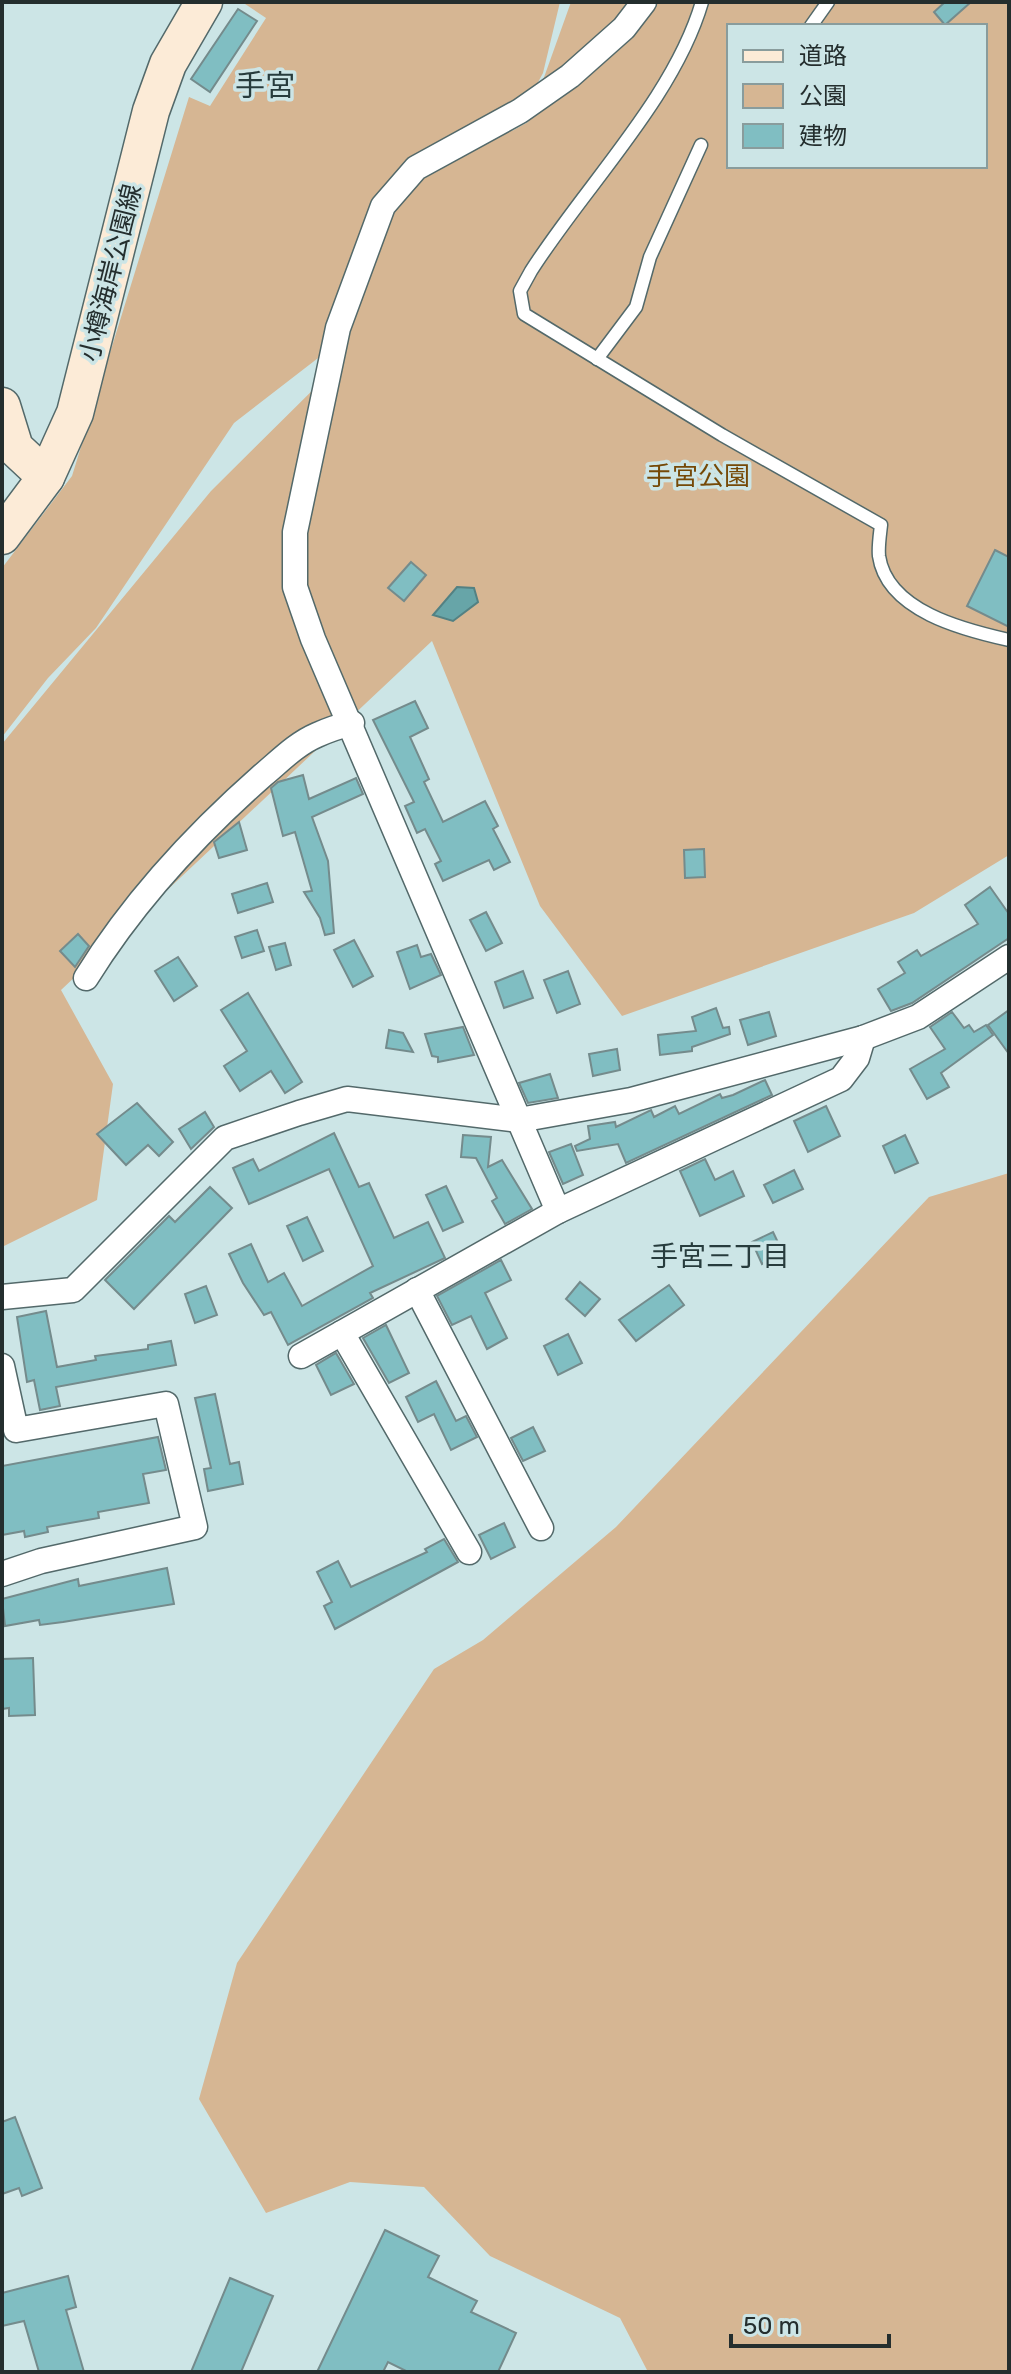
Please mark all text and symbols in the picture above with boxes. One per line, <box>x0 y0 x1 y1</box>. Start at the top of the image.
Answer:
legend <box>727 24 987 168</box>
text: 道路 <box>799 42 847 70</box>
district label: 手宮 <box>235 68 295 104</box>
text: 公園 <box>799 82 847 110</box>
text: 建物 <box>799 122 847 150</box>
street label: 小樽海岸公園線 <box>74 181 148 365</box>
park label: 手宮公園 <box>646 461 750 492</box>
district label: 手宮三丁目 <box>650 1240 790 1273</box>
scale bar <box>731 2298 889 2348</box>
text: 50 m <box>743 2312 800 2340</box>

